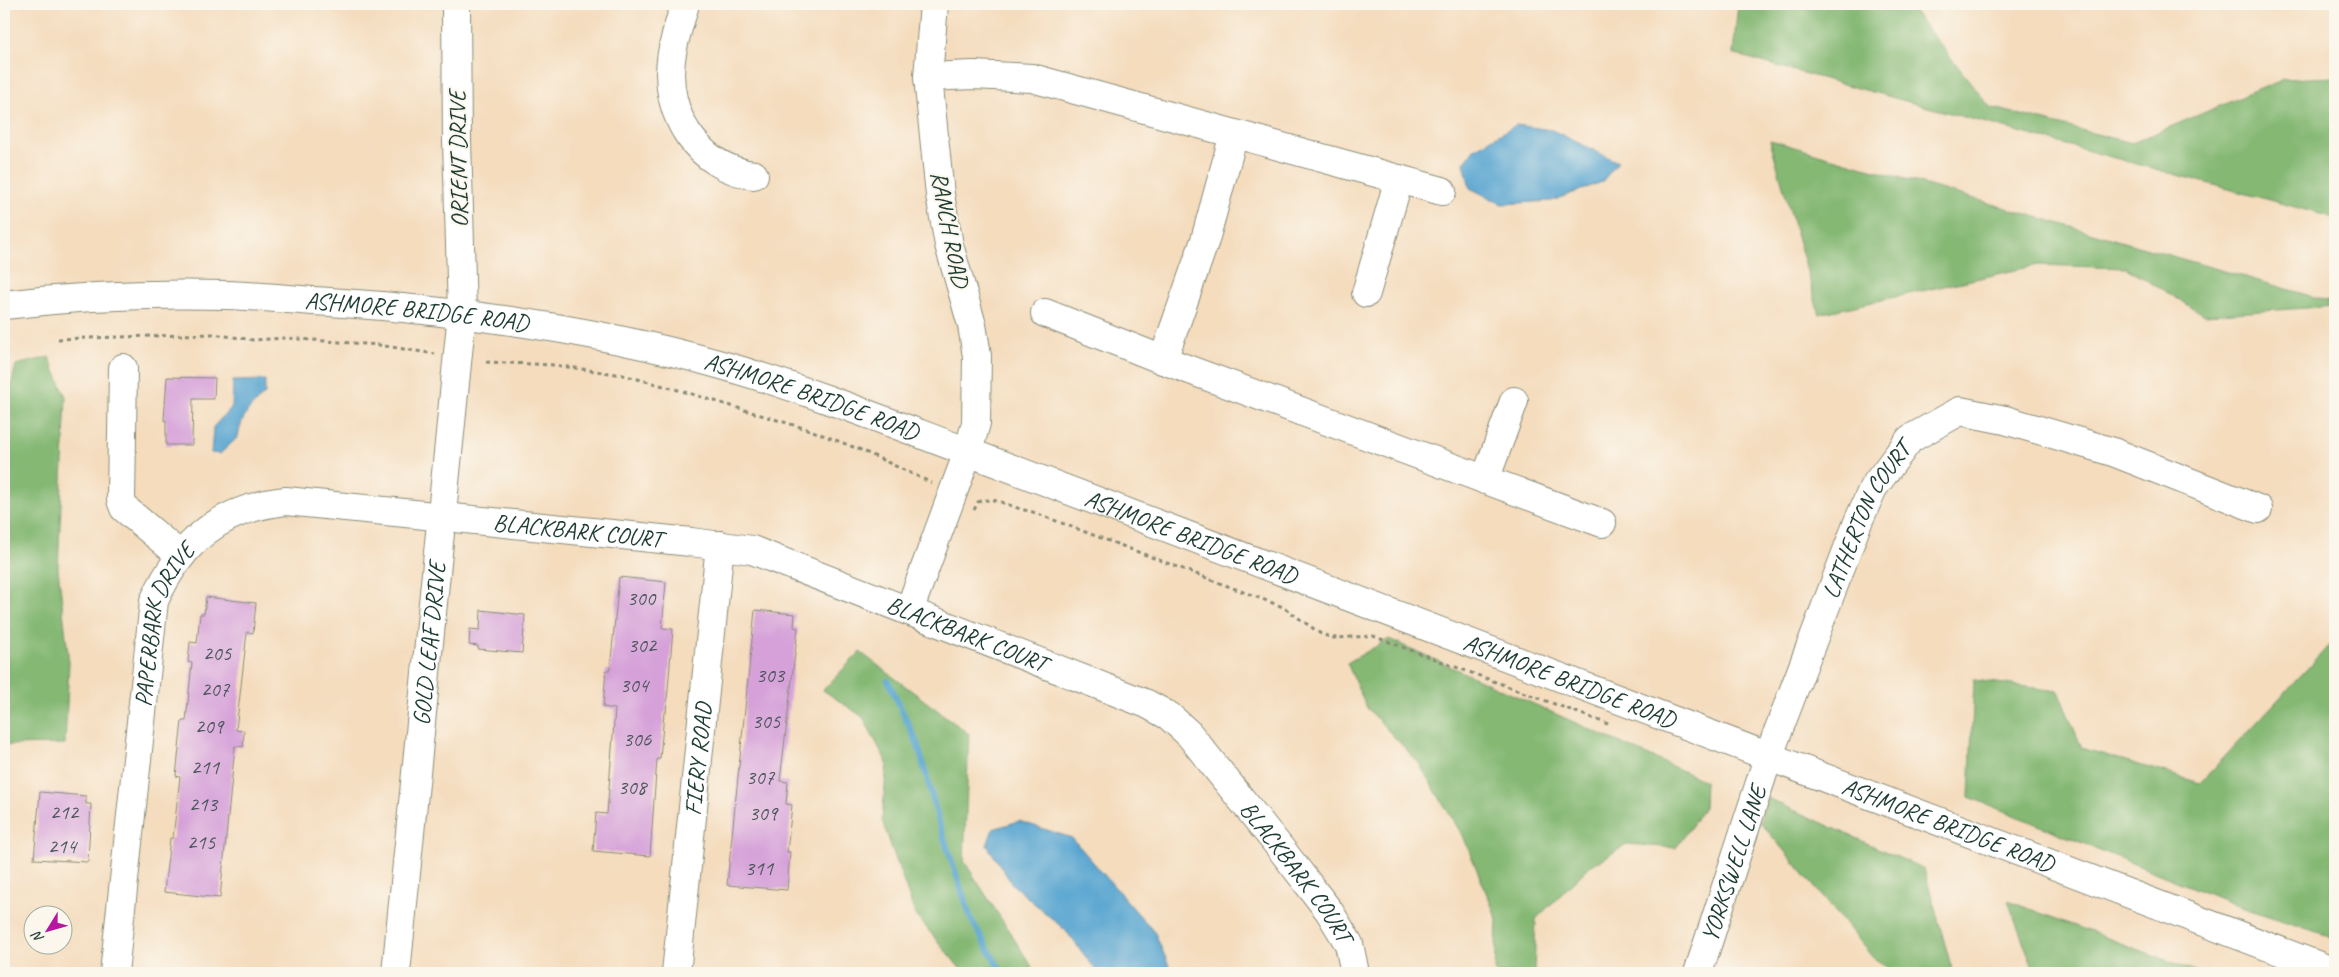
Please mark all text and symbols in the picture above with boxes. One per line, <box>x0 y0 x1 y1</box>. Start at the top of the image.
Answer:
street label: ORIENT DRIVE <box>442 87 474 228</box>
street label: RANCH ROAD <box>924 169 976 292</box>
street label: ASHMORE BRIDGE ROAD <box>304 285 533 339</box>
street label: ASHMORE BRIDGE ROAD <box>701 346 925 448</box>
street label: LATHERTON COURT <box>1815 431 1921 603</box>
street label: ASHMORE BRIDGE ROAD <box>1081 483 1303 591</box>
street label: BLACKBARK COURT <box>492 507 669 555</box>
street label: PAPERBARK DRIVE <box>128 534 203 708</box>
street label: GOLD LEAF DRIVE <box>406 558 452 727</box>
house number: 300 <box>627 585 657 611</box>
street label: BLACKBARK COURT <box>882 589 1056 680</box>
street label: ASHMORE BRIDGE ROAD <box>1459 627 1682 735</box>
house number: 302 <box>628 632 658 658</box>
house number: 205 <box>203 640 233 666</box>
house number: 303 <box>756 662 786 688</box>
house number: 304 <box>620 672 651 698</box>
house number: 207 <box>201 676 231 702</box>
street label: FIERY ROAD <box>677 699 719 817</box>
house number: 305 <box>752 708 782 734</box>
house number: 209 <box>195 713 225 739</box>
house number: 306 <box>623 726 652 752</box>
house number: 211 <box>191 754 221 780</box>
house number: 307 <box>746 764 776 790</box>
street label: ASHMORE BRIDGE ROAD <box>1838 771 2060 879</box>
house number: 308 <box>618 774 649 800</box>
street label: YORKSWELL LANE <box>1694 779 1774 945</box>
house number: 213 <box>189 791 219 817</box>
street label: BLACKBARK COURT <box>1233 795 1362 952</box>
house number: 212 <box>50 799 80 825</box>
house number: 309 <box>749 800 779 826</box>
house number: 215 <box>187 829 217 855</box>
house number: 214 <box>48 833 79 859</box>
house number: 311 <box>745 855 775 881</box>
north arrow <box>22 904 72 954</box>
text: N <box>27 927 47 946</box>

